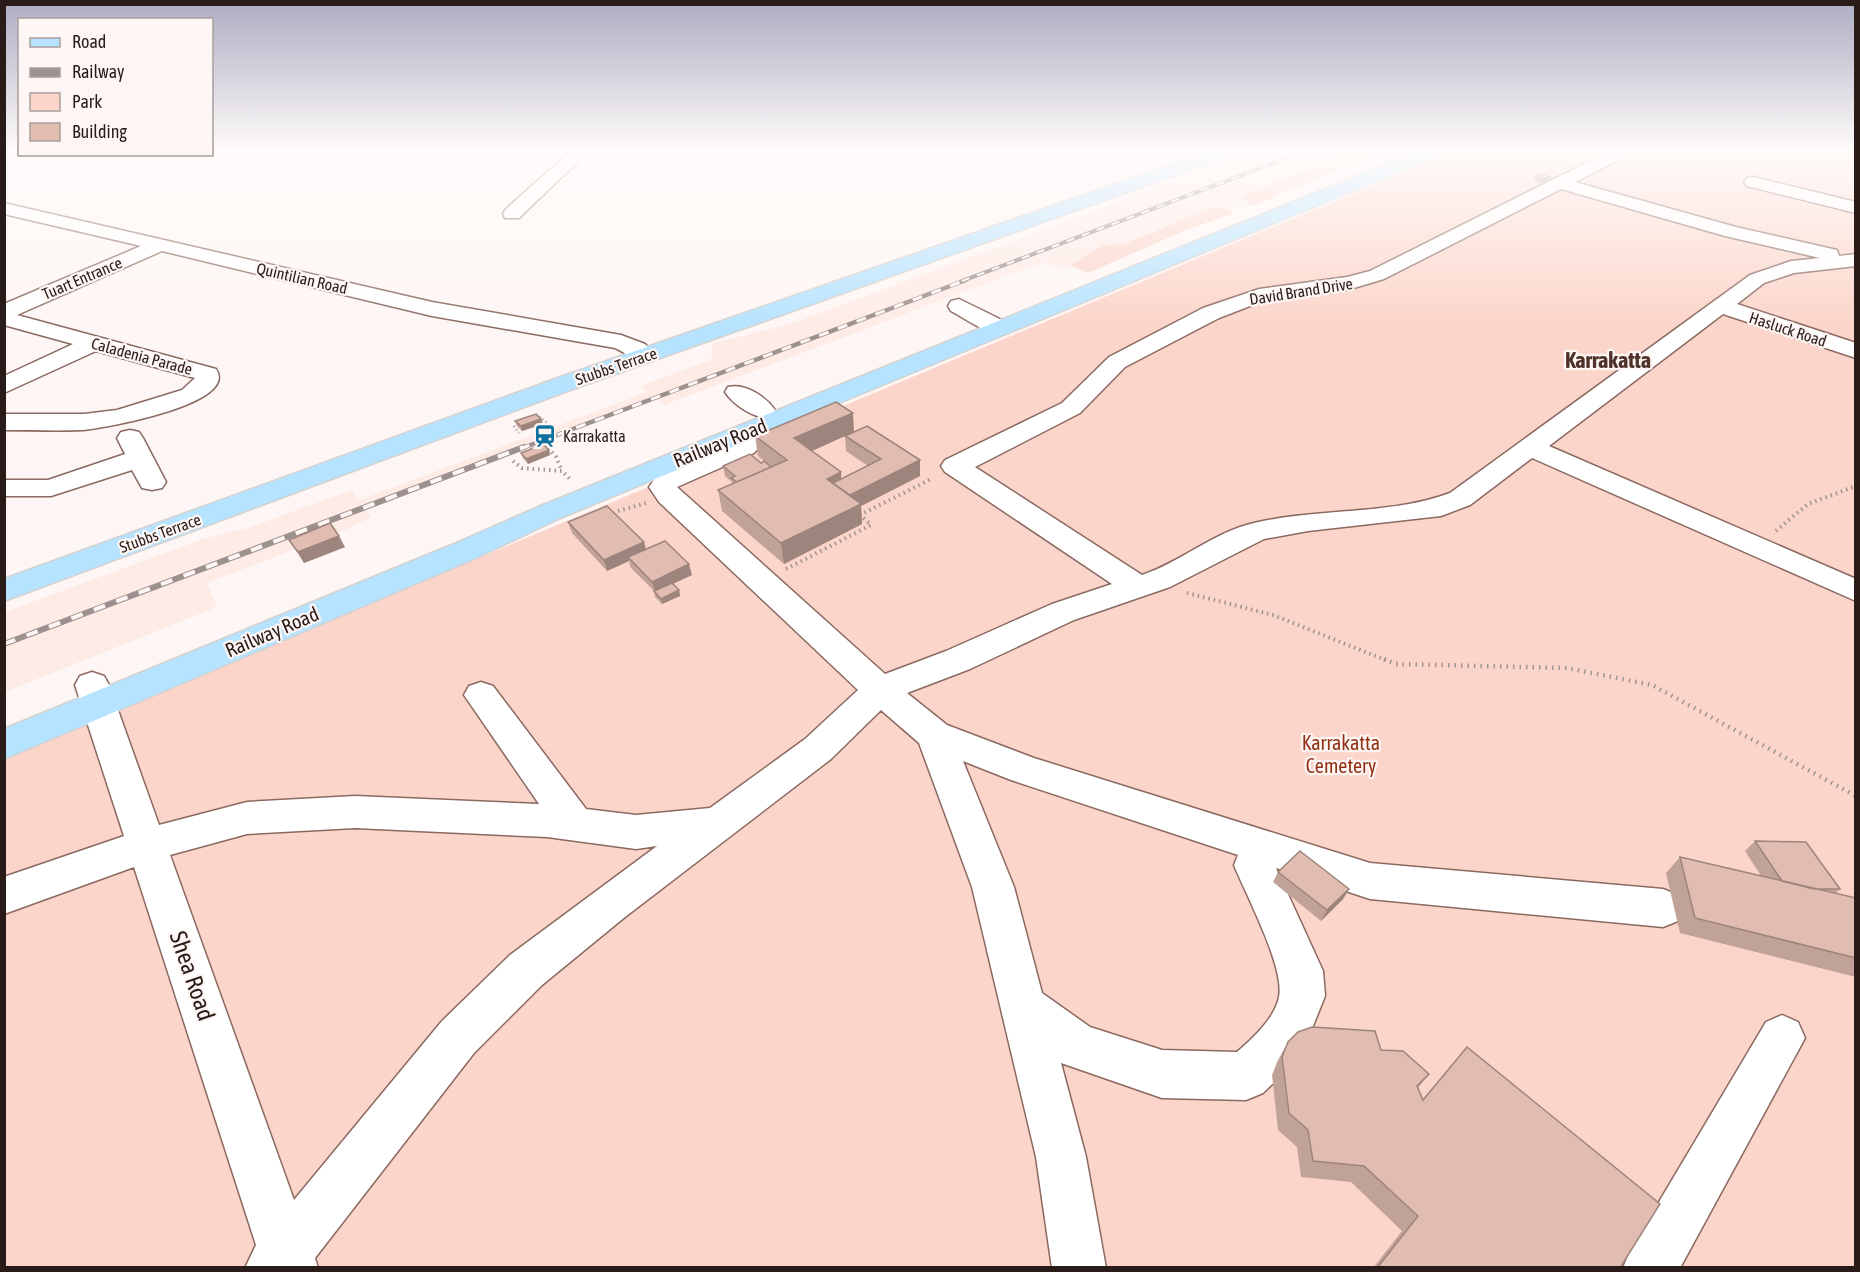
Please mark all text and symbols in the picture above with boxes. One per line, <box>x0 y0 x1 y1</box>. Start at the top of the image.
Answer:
legend <box>18 18 213 156</box>
text: Road <box>72 31 106 52</box>
text: Railway <box>72 61 124 82</box>
text: Park <box>72 91 102 112</box>
text: Building <box>72 121 127 142</box>
street label: Tuart Entrance <box>39 253 125 303</box>
street label: Quintilian Road <box>255 259 349 297</box>
street label: David Brand Drive <box>1248 274 1354 308</box>
street label: Hasluck Road <box>1747 308 1829 350</box>
street label: Caladenia Parade <box>89 334 195 378</box>
street label: Stubbs Terrace <box>573 344 659 388</box>
district label: Karrakatta <box>1565 347 1651 373</box>
street label: Railway Road <box>670 413 770 472</box>
station icon: Karrakatta <box>532 423 558 449</box>
place label: Karrakatta <box>563 427 626 445</box>
street label: Stubbs Terrace <box>117 510 203 556</box>
street label: Railway Road <box>222 602 322 662</box>
park label: Karrakatta Cemetery <box>1302 731 1380 777</box>
street label: Shea Road <box>165 928 220 1024</box>

